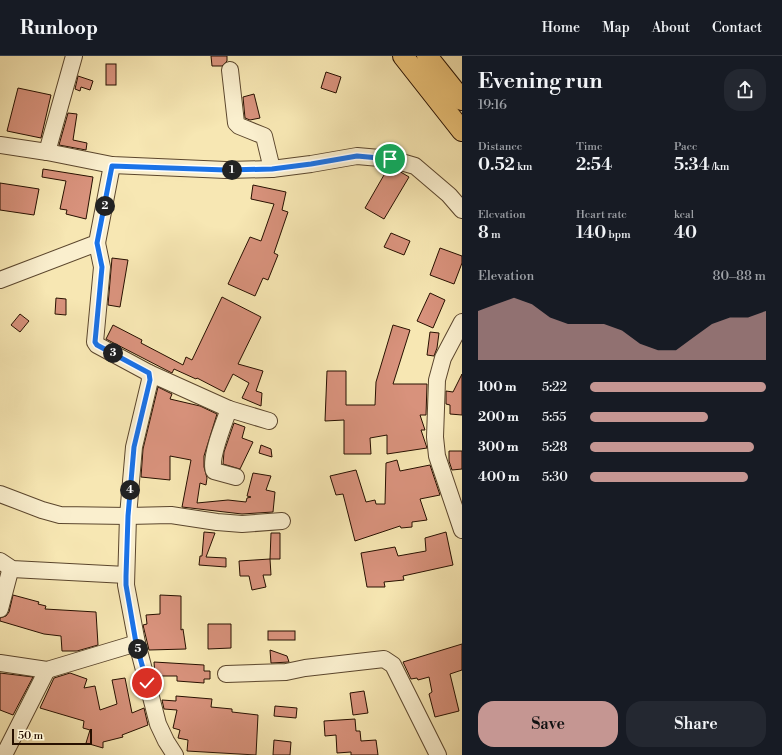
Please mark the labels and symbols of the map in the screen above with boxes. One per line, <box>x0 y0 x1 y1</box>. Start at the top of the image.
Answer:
pin <box>373 142 407 176</box>
pin: 1 <box>222 160 242 180</box>
pin: 2 <box>95 196 115 216</box>
pin: 3 <box>103 343 123 363</box>
pin: 4 <box>120 480 140 500</box>
pin: 5 <box>128 639 148 659</box>
pin <box>130 666 164 700</box>
scale bar <box>12 727 92 746</box>

